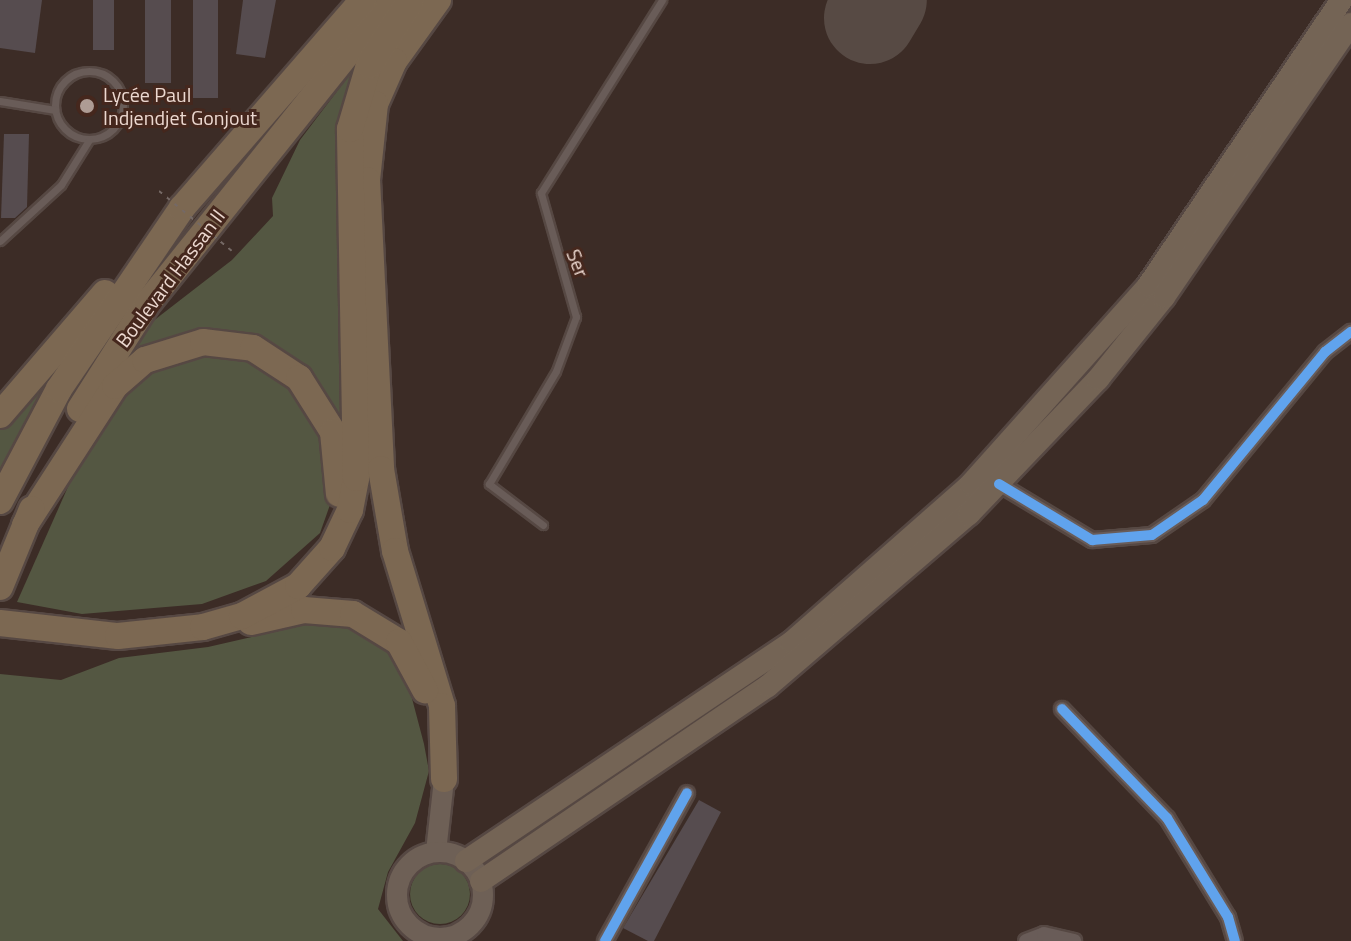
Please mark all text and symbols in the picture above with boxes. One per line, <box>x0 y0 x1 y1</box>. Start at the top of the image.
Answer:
place label: Lycée Paul Indjendjet Gonjout <box>103 82 257 129</box>
marker: Lycée Paul Indjendjet Gonjout <box>78 97 96 115</box>
street label: Boulevard Hassan II <box>110 204 230 352</box>
street label: Ser <box>562 246 594 280</box>

